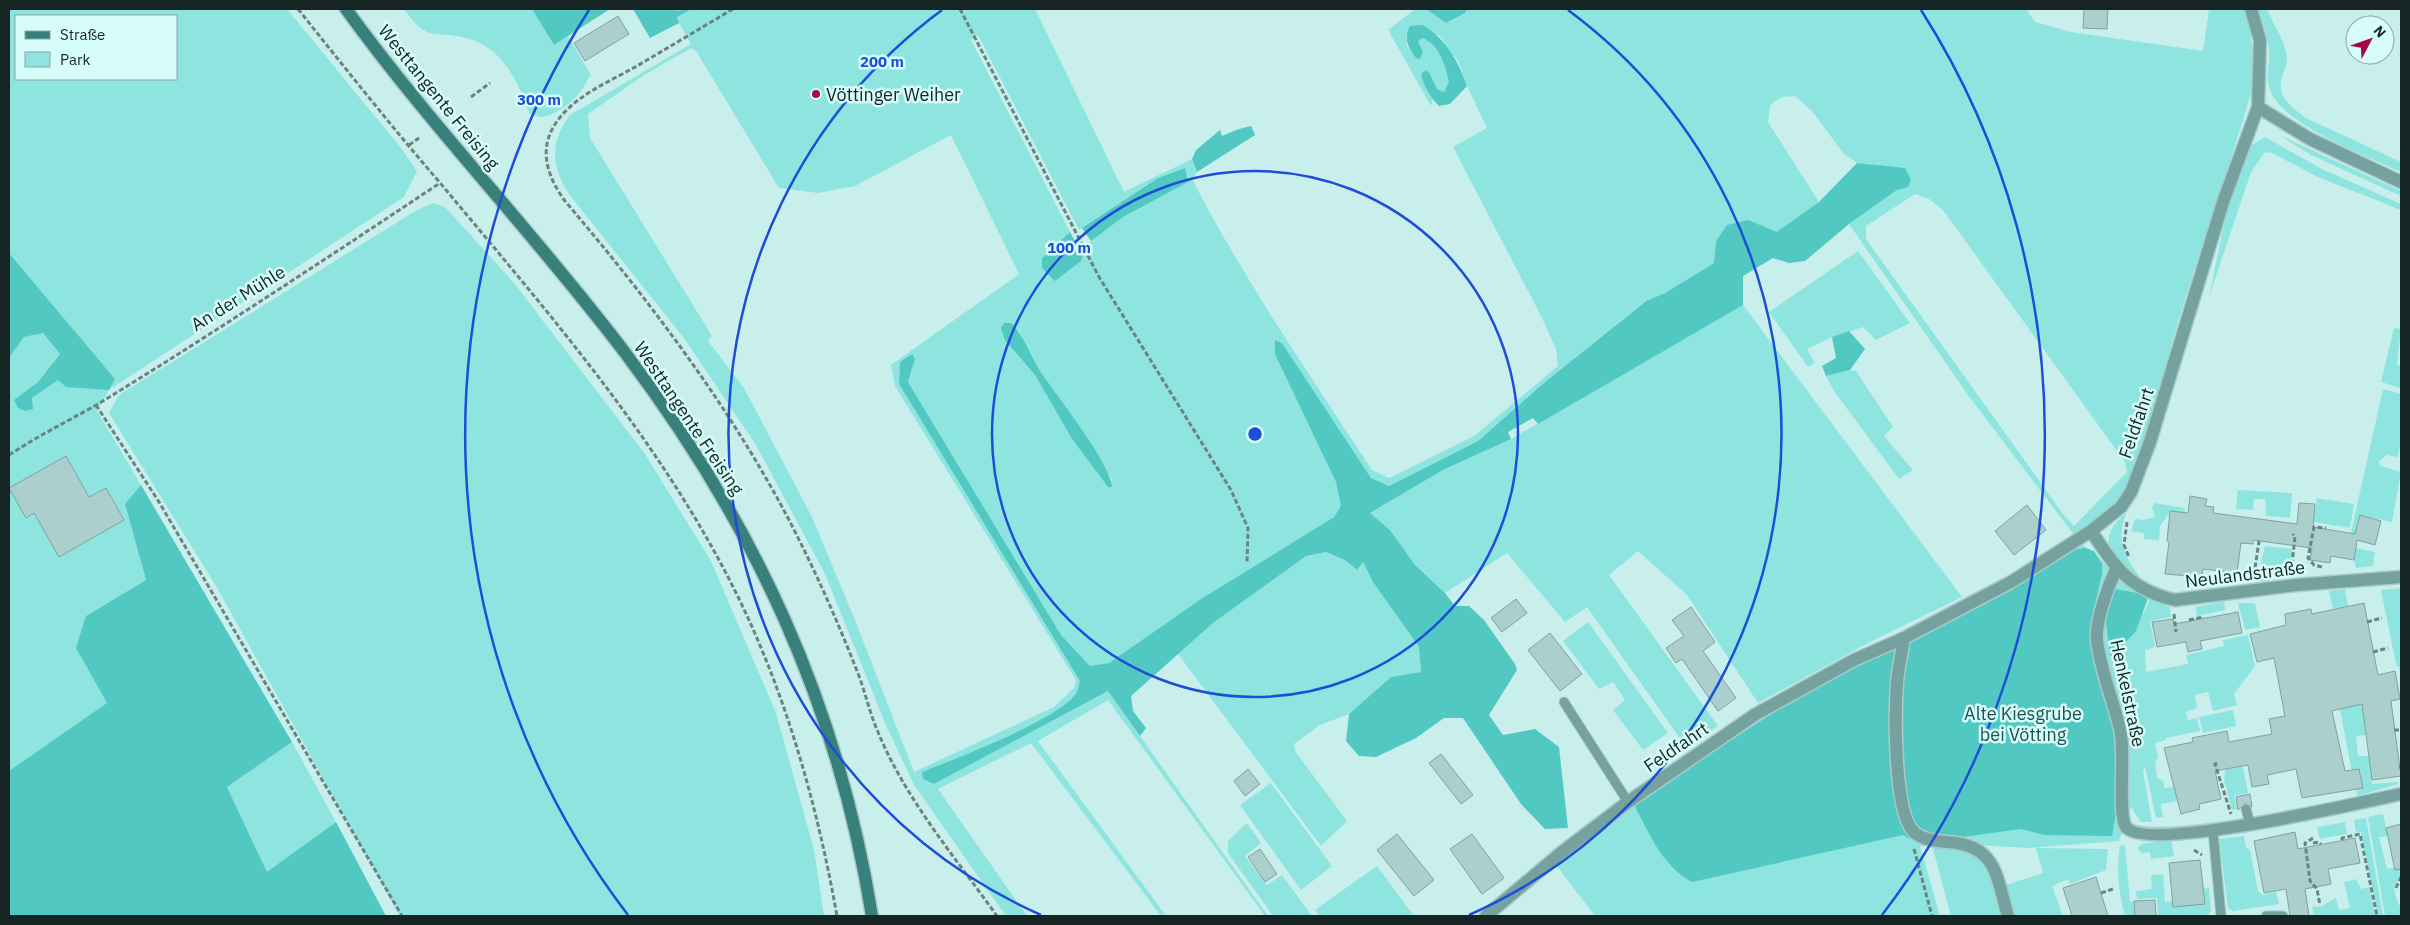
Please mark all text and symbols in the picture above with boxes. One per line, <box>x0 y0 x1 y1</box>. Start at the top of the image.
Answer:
legend <box>15 15 178 80</box>
north arrow <box>2345 15 2395 65</box>
street label: Westtangente Freising <box>373 20 505 175</box>
text: N <box>2370 22 2390 41</box>
text: Straße <box>60 25 105 44</box>
text: Park <box>60 50 90 69</box>
text: 200 m <box>860 52 904 71</box>
place label: Vöttinger Weiher <box>826 83 961 106</box>
marker: Vöttinger Weiher <box>810 88 822 100</box>
text: 300 m <box>517 90 561 109</box>
text: 100 m <box>1047 238 1091 257</box>
street label: An der Mühle <box>187 260 290 336</box>
street label: Westtangente Freising <box>629 337 749 499</box>
street label: Feldfahrt <box>2113 385 2159 461</box>
centre of rings <box>1246 425 1264 443</box>
street label: Neulandstraße <box>2184 555 2306 593</box>
street label: Henkelstraße <box>2105 637 2151 749</box>
park label: Alte Kiesgrube bei Vötting <box>1964 702 2082 746</box>
street label: Feldfahrt <box>1639 717 1713 777</box>

